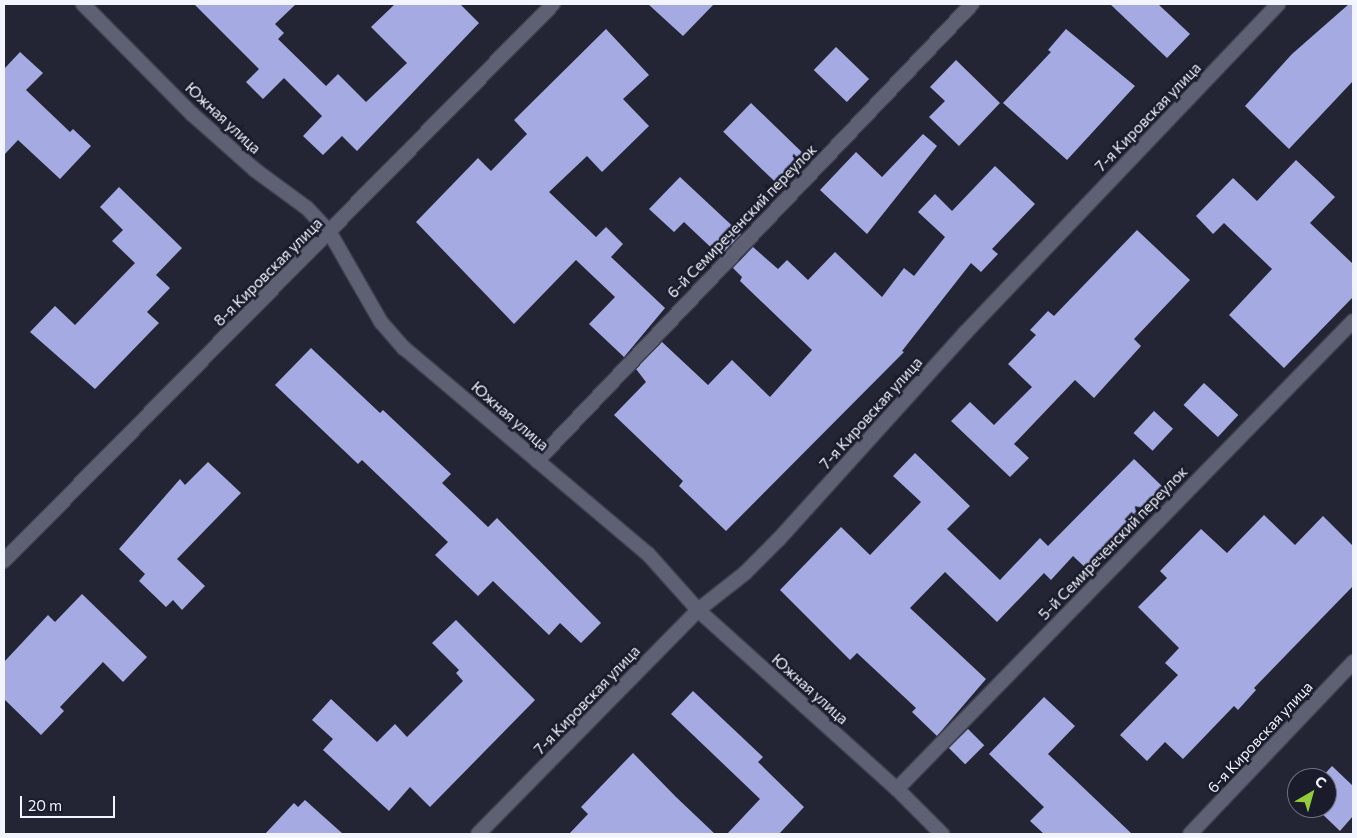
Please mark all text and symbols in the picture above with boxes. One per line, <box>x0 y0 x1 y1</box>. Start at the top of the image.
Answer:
street label: 7-я Кировская улица <box>1091 59 1205 175</box>
street label: Южная улица <box>182 79 264 157</box>
street label: 6-й Семиреченский переулок <box>664 140 820 302</box>
street label: 8-я Кировская улица <box>210 214 326 330</box>
street label: 7-я Кировская улица <box>816 353 926 473</box>
street label: Южная улица <box>468 378 552 454</box>
street label: 5-й Семиреченский переулок <box>1035 463 1191 623</box>
street label: 7-я Кировская улица <box>530 642 644 758</box>
street label: Южная улица <box>768 650 852 728</box>
street label: 6-я Кировская улица <box>1204 678 1316 796</box>
north arrow <box>1287 768 1337 818</box>
text: С <box>1312 772 1330 791</box>
scale bar <box>22 786 118 818</box>
text: 20 m <box>28 796 62 814</box>

